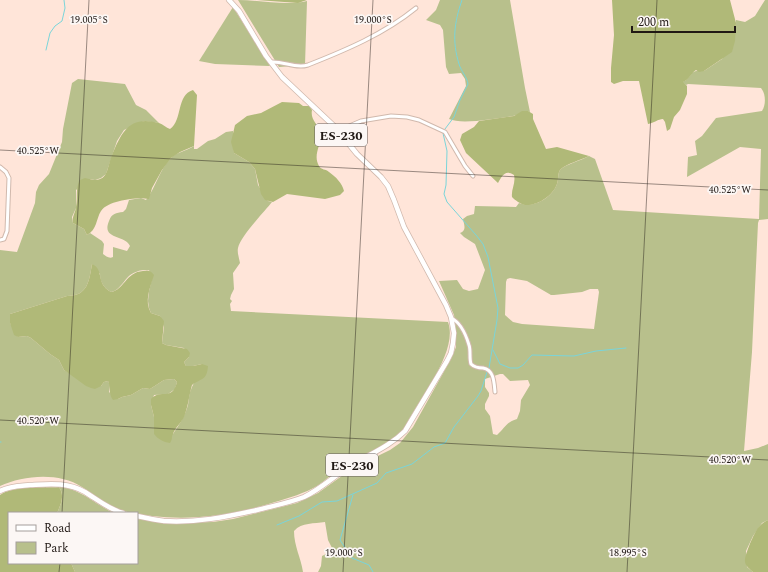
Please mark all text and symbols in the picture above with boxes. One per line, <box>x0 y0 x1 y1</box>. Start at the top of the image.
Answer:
scale bar <box>632 8 735 34</box>
text: 19.005°S <box>70 12 108 28</box>
text: 19.000°S <box>354 12 392 28</box>
text: 200 m <box>638 13 669 32</box>
road number: ES-230 <box>315 124 367 146</box>
text: 40.525°W <box>17 143 59 159</box>
text: 40.525°W <box>709 182 751 198</box>
text: 40.520°W <box>17 413 59 429</box>
text: 40.520°W <box>709 452 751 468</box>
road number: ES-230 <box>326 454 378 476</box>
legend <box>8 512 138 564</box>
text: Road <box>44 519 71 538</box>
text: Park <box>44 539 69 558</box>
text: 19.000°S <box>325 545 363 561</box>
text: 18.995°S <box>609 545 647 561</box>

